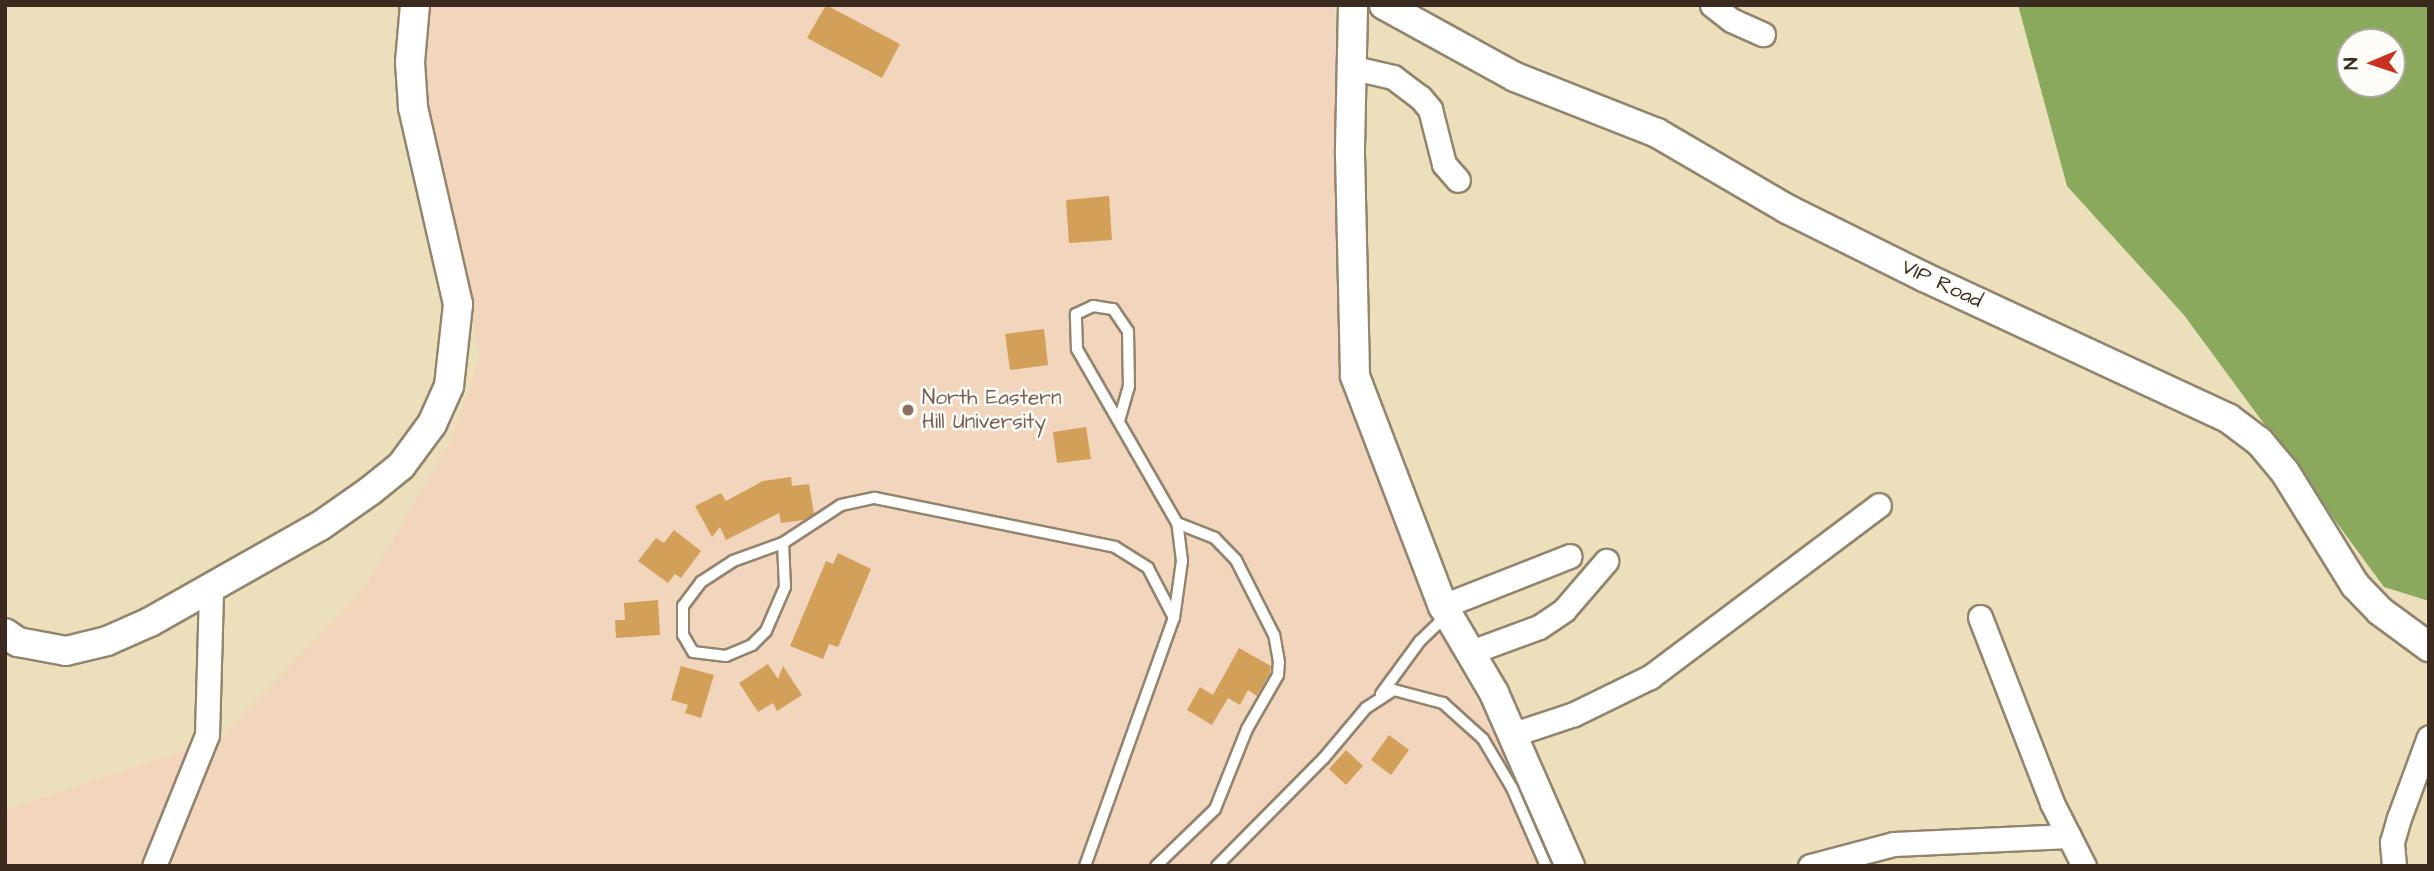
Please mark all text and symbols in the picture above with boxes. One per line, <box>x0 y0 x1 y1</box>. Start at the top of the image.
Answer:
north arrow <box>2336 28 2406 98</box>
text: N <box>2338 57 2365 70</box>
street label: VIP Road <box>1898 254 1986 314</box>
place label: North Eastern Hill University <box>922 385 1061 435</box>
marker: North Eastern Hill University <box>900 402 916 418</box>

